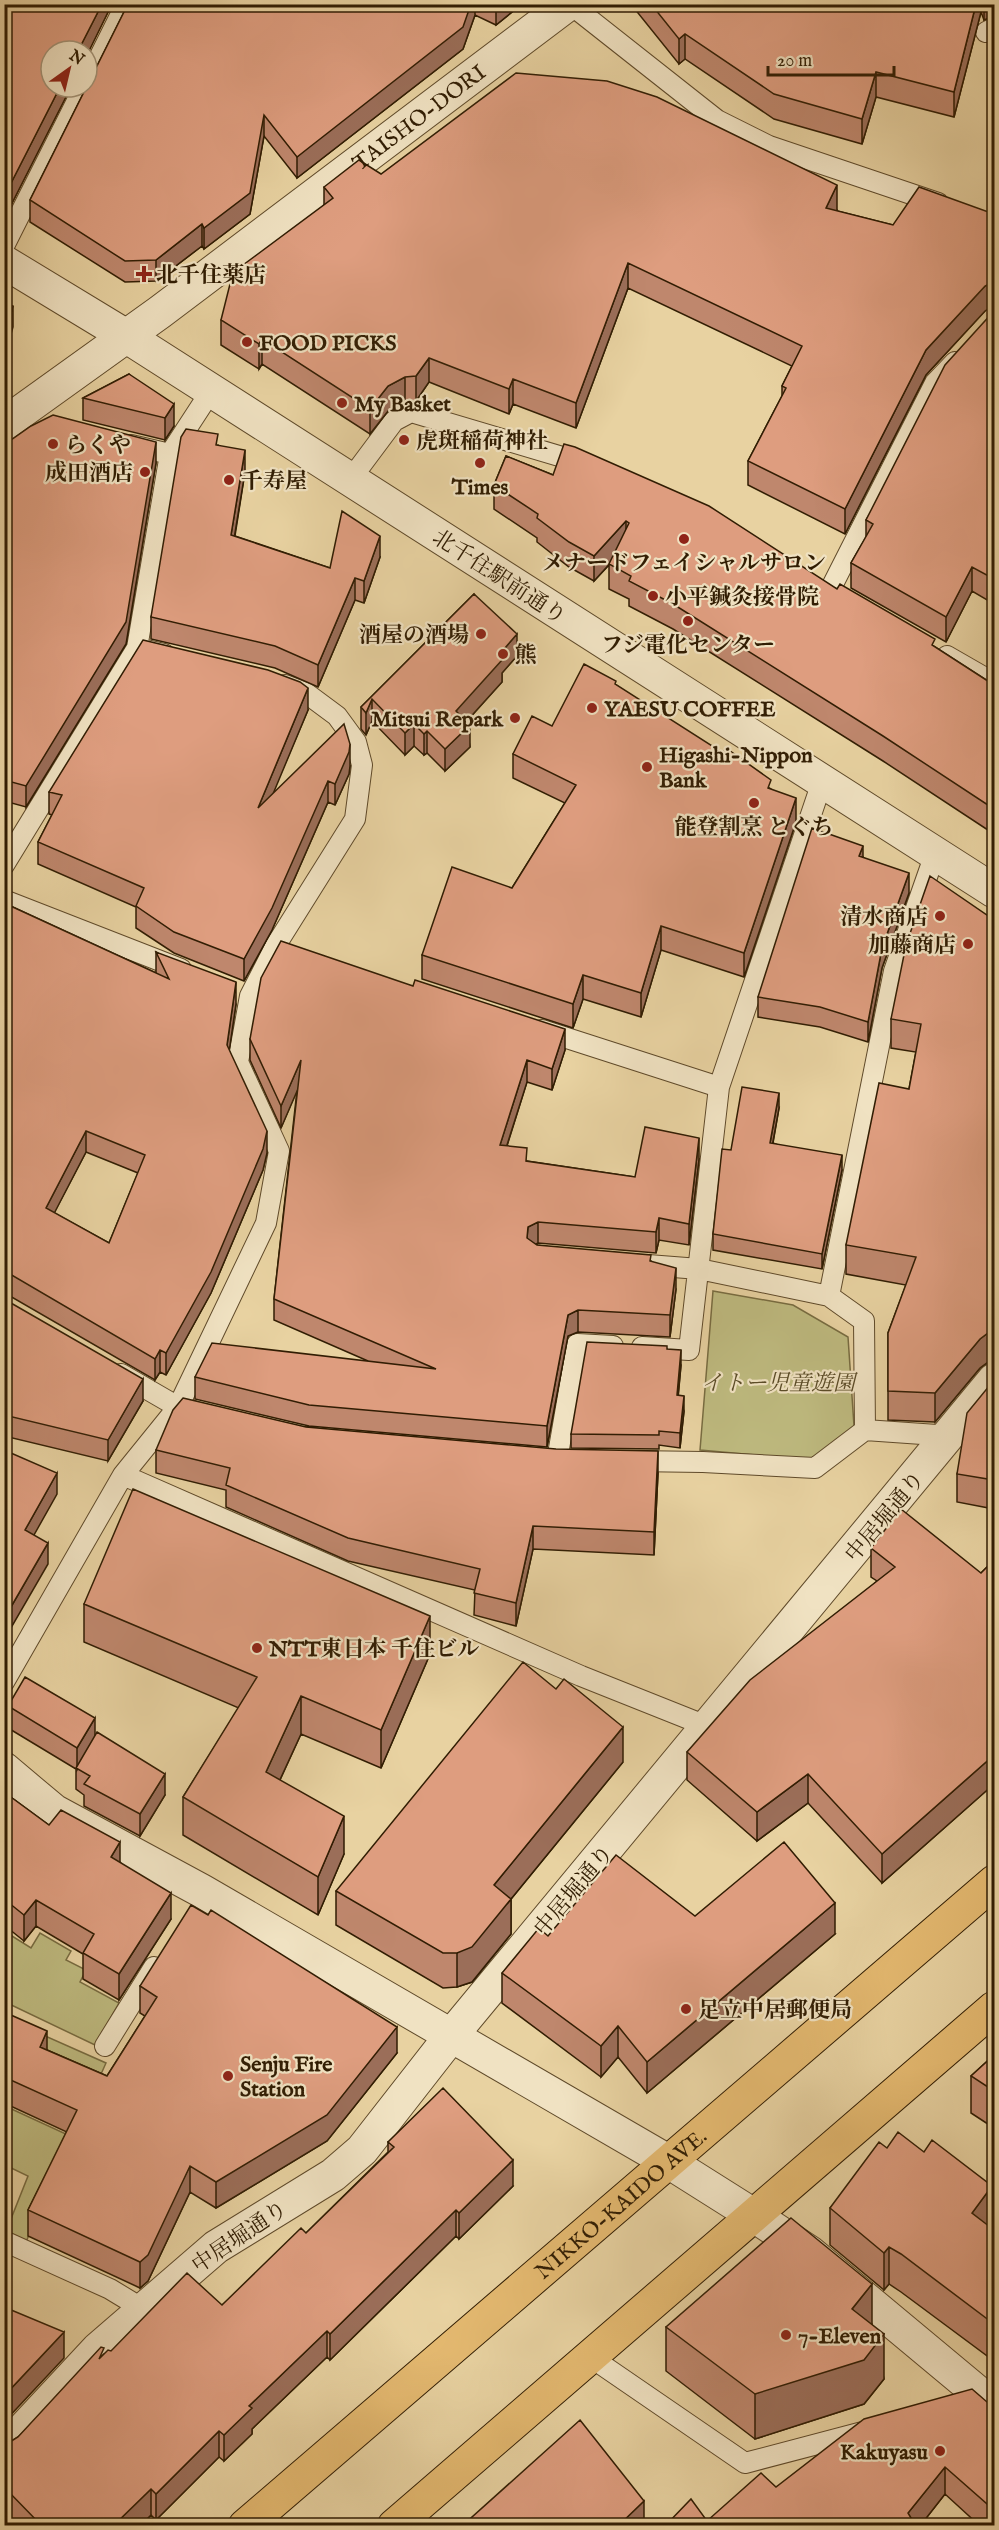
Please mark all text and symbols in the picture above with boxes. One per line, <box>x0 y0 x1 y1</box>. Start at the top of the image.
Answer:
north arrow <box>39 39 99 99</box>
scale bar <box>768 39 894 77</box>
text: N <box>64 46 88 70</box>
text: 20 m <box>777 50 812 73</box>
street label: TAISHO-DORI <box>347 59 492 178</box>
place label: 北千住薬店 <box>156 262 266 290</box>
marker: 北千住薬店 <box>137 267 151 281</box>
place label: FOOD PICKS <box>259 330 397 358</box>
marker: FOOD PICKS <box>240 335 254 349</box>
place label: My Basket <box>354 391 451 419</box>
marker: My Basket <box>335 396 349 410</box>
place label: 虎斑稲荷神社 <box>416 428 548 456</box>
place label: らくや <box>65 432 131 460</box>
marker: 虎斑稲荷神社 <box>397 433 411 447</box>
marker: らくや <box>46 437 60 451</box>
marker: Times <box>473 456 487 470</box>
place label: 成田酒店 <box>45 460 133 488</box>
marker: 成田酒店 <box>138 465 152 479</box>
place label: 千寿屋 <box>241 468 307 496</box>
marker: 千寿屋 <box>222 473 236 487</box>
place label: Times <box>451 474 509 502</box>
street label: 北千住駅前通り <box>427 524 571 631</box>
marker: メナードフェイシャルサロン <box>677 532 691 546</box>
place label: メナードフェイシャルサロン <box>542 550 826 578</box>
place label: 小平鍼灸接骨院 <box>665 584 819 612</box>
marker: 小平鍼灸接骨院 <box>646 589 660 603</box>
marker: フジ電化センター <box>681 614 695 628</box>
place label: 酒屋の酒場 <box>359 622 469 650</box>
marker: 酒屋の酒場 <box>474 627 488 641</box>
place label: フジ電化センター <box>601 632 775 660</box>
place label: 熊 <box>515 642 537 670</box>
marker: 熊 <box>496 647 510 661</box>
place label: YAESU COFFEE <box>604 696 776 724</box>
marker: YAESU COFFEE <box>585 701 599 715</box>
place label: Mitsui Repark <box>371 706 504 734</box>
marker: Mitsui Repark <box>508 711 522 725</box>
place label: Higashi-Nippon Bank <box>659 742 813 795</box>
marker: Higashi-Nippon Bank <box>640 760 654 774</box>
marker: 能登割烹 とぐち <box>747 796 761 810</box>
place label: 能登割烹 とぐち <box>675 814 833 842</box>
place label: 清水商店 <box>840 904 928 932</box>
marker: 清水商店 <box>933 909 947 923</box>
place label: 加藤商店 <box>868 932 956 960</box>
marker: 加藤商店 <box>961 937 975 951</box>
park label: イトー児童遊園 <box>701 1370 858 1398</box>
street label: 中居堀通り <box>839 1466 932 1568</box>
place label: NTT東日本 千住ビル <box>268 1636 479 1664</box>
marker: NTT東日本 千住ビル <box>250 1641 264 1655</box>
street label: 中居堀通り <box>528 1840 621 1942</box>
place label: 足立中居郵便局 <box>698 1997 852 2025</box>
marker: 足立中居郵便局 <box>679 2002 693 2016</box>
place label: Senju Fire Station <box>240 2051 332 2104</box>
marker: Senju Fire Station <box>221 2069 235 2083</box>
street label: NIKKO-KAIDO AVE. <box>530 2123 713 2286</box>
street label: 中居堀通り <box>187 2195 294 2280</box>
place label: 7-Eleven <box>798 2323 882 2351</box>
marker: 7-Eleven <box>779 2328 793 2342</box>
place label: Kakuyasu <box>840 2439 929 2467</box>
marker: Kakuyasu <box>933 2444 947 2458</box>

